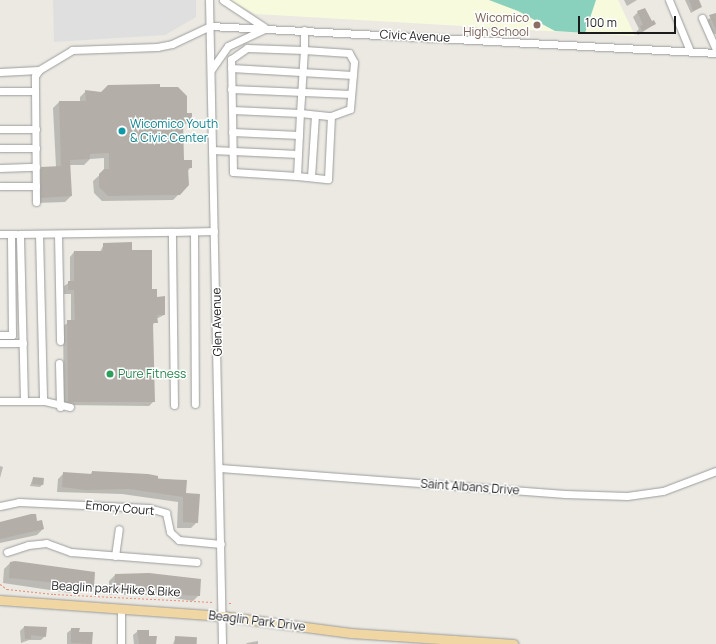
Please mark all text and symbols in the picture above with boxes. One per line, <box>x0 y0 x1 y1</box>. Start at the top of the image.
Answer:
scale bar <box>580 8 678 34</box>
place label: Wicomico High School <box>463 11 529 39</box>
text: 100 m <box>585 14 617 31</box>
marker: Wicomico High School <box>532 20 542 30</box>
street label: Civic Avenue <box>379 27 451 45</box>
place label: Wicomico Youth & Civic Center <box>130 117 218 145</box>
marker: Wicomico Youth & Civic Center <box>117 126 127 136</box>
street label: Glen Avenue <box>209 288 225 356</box>
place label: Pure Fitness <box>118 367 186 381</box>
marker: Pure Fitness <box>105 369 115 379</box>
street label: Saint Albans Drive <box>420 476 520 498</box>
street label: Emory Court <box>85 498 155 518</box>
street label: Beaglin park Hike & Bike <box>51 578 181 600</box>
street label: Beaglin Park Drive <box>208 608 306 634</box>

